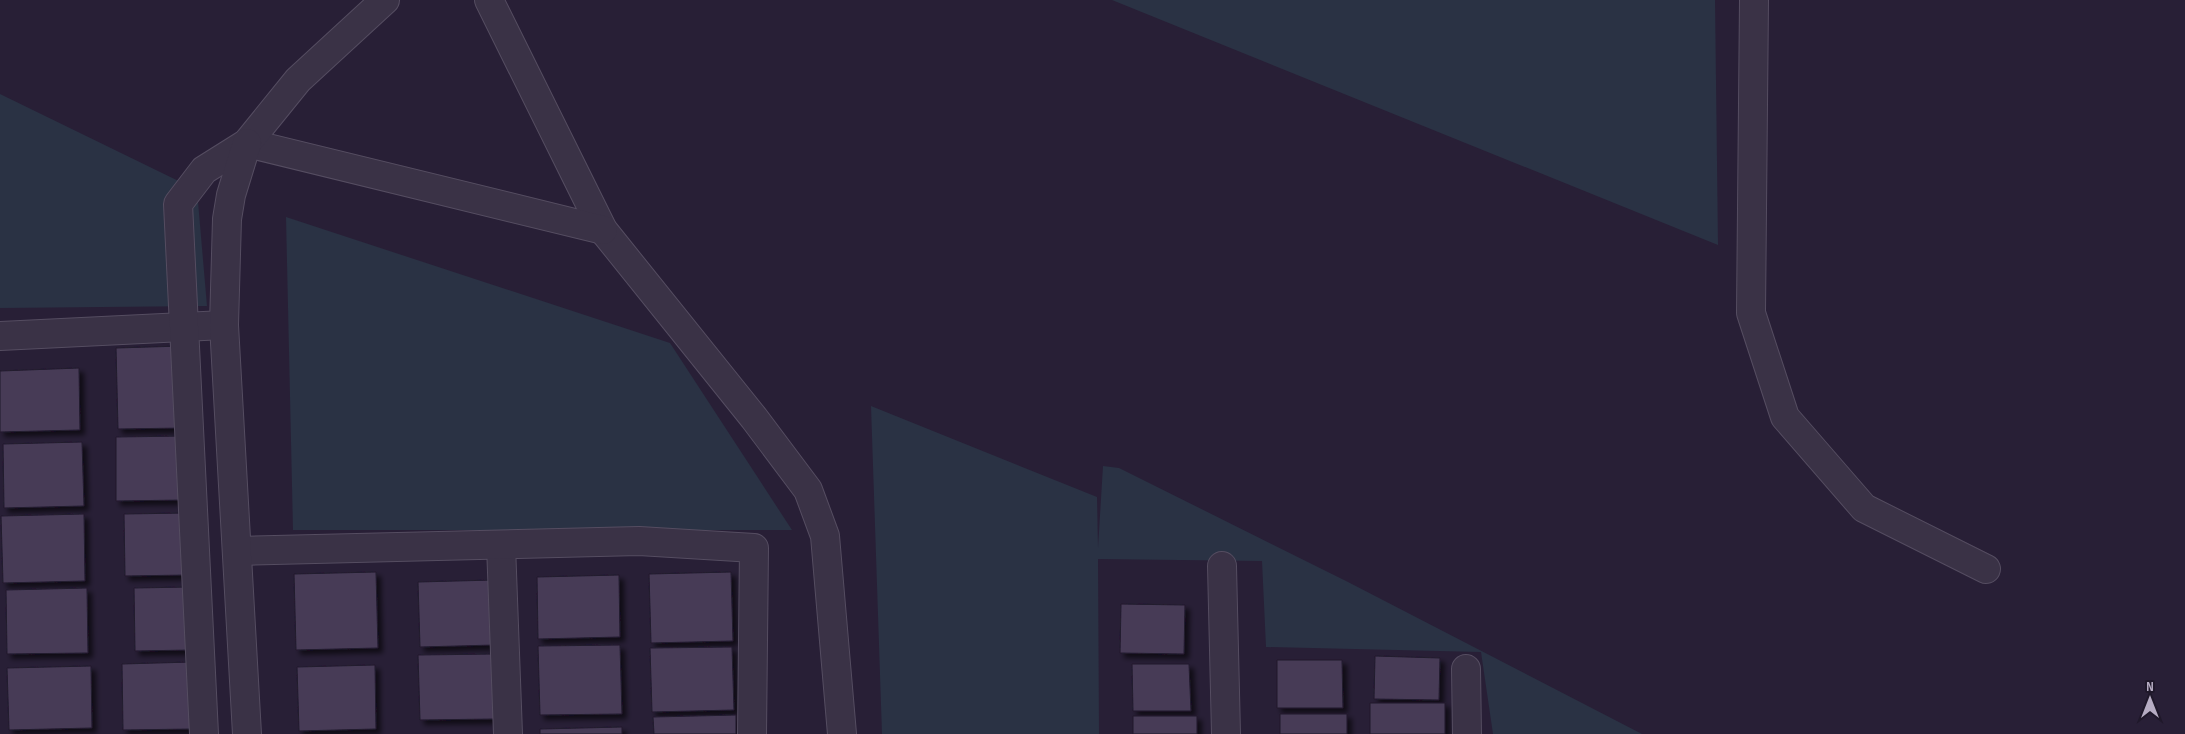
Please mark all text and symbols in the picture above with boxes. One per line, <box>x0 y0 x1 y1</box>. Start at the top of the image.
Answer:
north arrow <box>2125 674 2175 724</box>
text: N <box>2146 678 2154 695</box>

